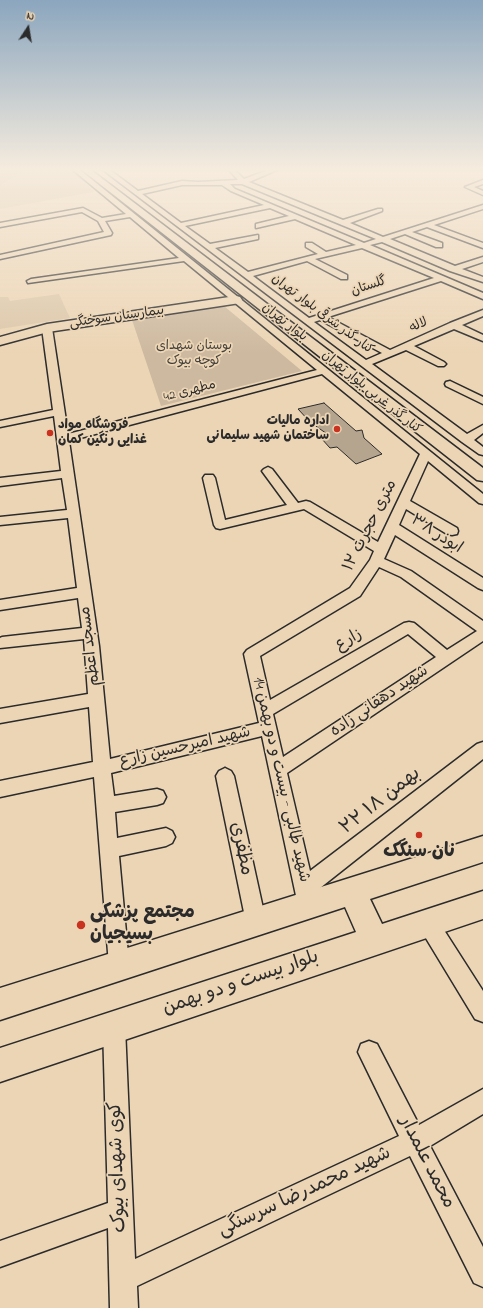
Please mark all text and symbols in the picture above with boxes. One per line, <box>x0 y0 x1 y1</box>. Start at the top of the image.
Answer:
north arrow <box>8 8 48 48</box>
text: N <box>25 8 36 25</box>
street label: کنار گذر شرقی بلوار تهران <box>268 272 376 358</box>
street label: گلستان <box>349 274 389 300</box>
street label: بلوار تهران <box>258 300 310 346</box>
street label: بیمارستان سوختگی <box>69 304 165 332</box>
street label: لاله <box>407 315 431 337</box>
park label: بوستان شهدای کوچه بیوک <box>156 339 232 370</box>
street label: کنار گذر غربی بلوار تهران <box>318 348 424 438</box>
street label: مطهری 42 <box>162 378 218 406</box>
place label: اداره مالیات ساختمان شهید سلیمانی <box>206 414 329 445</box>
place label: فروشگاه مواد غذایی رنگین کمان <box>58 418 147 449</box>
marker: اداره مالیات ساختمان شهید سلیمانی <box>332 424 342 434</box>
marker: فروشگاه مواد غذایی رنگین کمان <box>45 428 55 438</box>
street label: ۱۲ متری حجرت <box>340 477 402 575</box>
street label: ۳۸ ابوذر <box>406 511 466 559</box>
street label: مسجد اعظم <box>77 605 105 687</box>
street label: زارع <box>332 626 366 656</box>
street label: شهید دهقانی زاده <box>327 662 433 742</box>
street label: شهید طالبی - بیست و دو بهمن 14 <box>247 676 313 884</box>
street label: شهید امیرحسین زارع <box>117 724 253 772</box>
street label: ۲۲ بهمن ۱۸ <box>336 763 426 841</box>
street label: مظفری <box>223 820 257 878</box>
marker: نان سنگک <box>414 830 424 840</box>
place label: نان سنگک <box>383 842 455 864</box>
place label: مجتمع پزشکی بسیجیان <box>90 903 195 947</box>
marker: مجتمع پزشکی بسیجیان <box>75 919 87 931</box>
street label: بلوار بیست و دو بهمن <box>160 947 322 1021</box>
street label: کوی شهدای بیوک <box>105 1101 133 1233</box>
street label: محمد علمدار <box>393 1113 459 1213</box>
street label: شهید محمدرضا سرسنگی <box>215 1143 395 1243</box>

